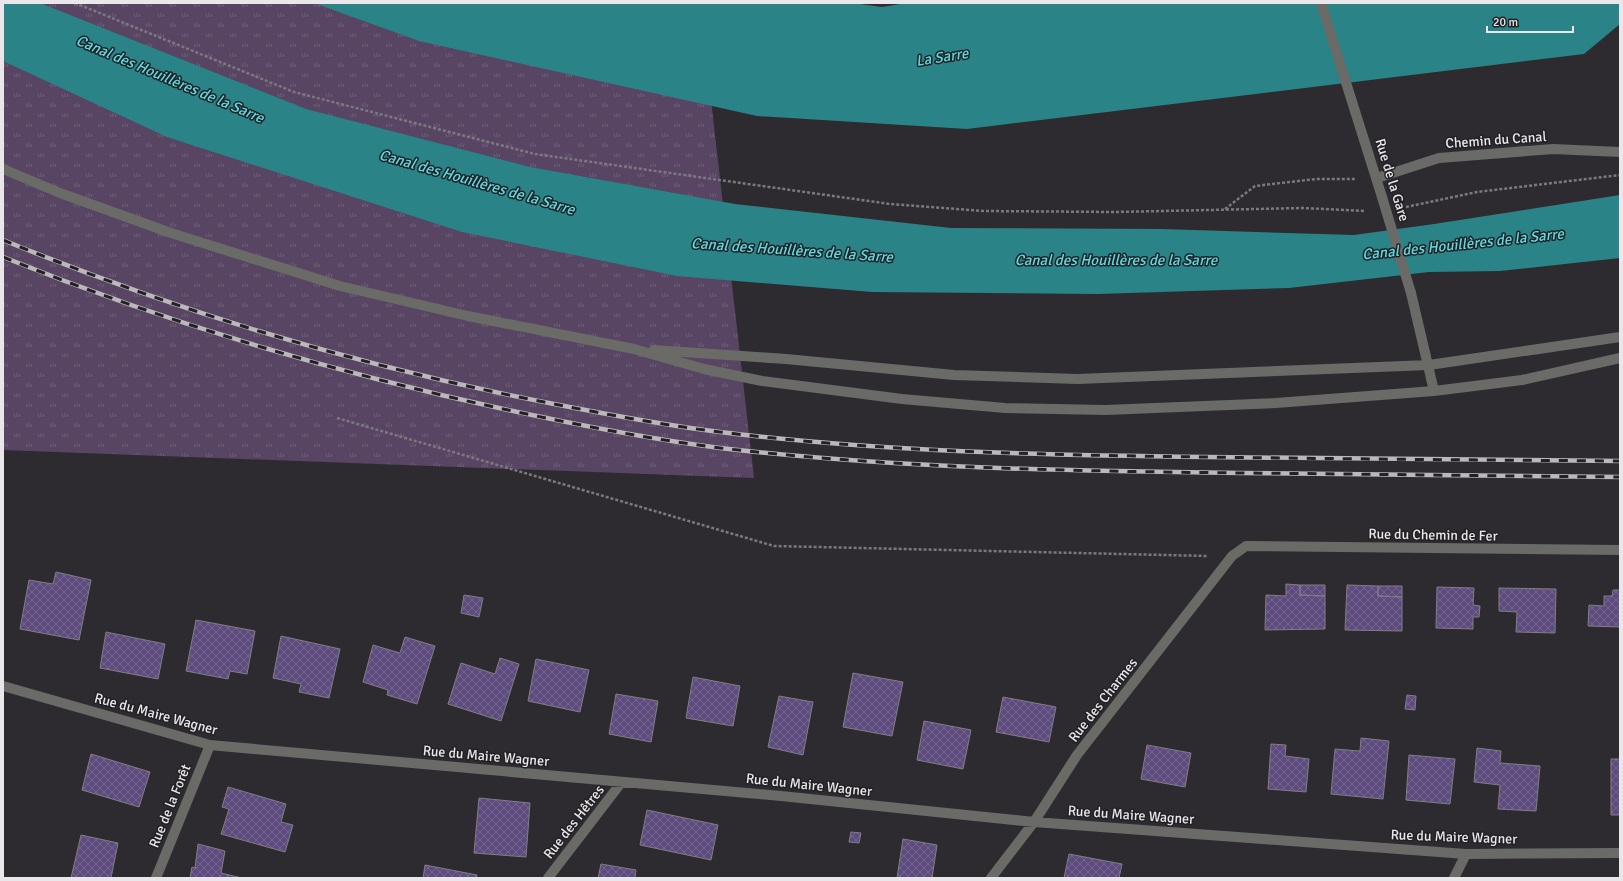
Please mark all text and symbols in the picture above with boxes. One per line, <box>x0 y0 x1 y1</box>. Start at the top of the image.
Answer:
scale bar <box>1487 8 1573 34</box>
text: 20 m <box>1493 15 1518 30</box>
water label: Canal des Houillères de la Sarre <box>73 31 268 127</box>
water label: La Sarre <box>915 44 971 70</box>
street label: Chemin du Canal <box>1445 128 1547 152</box>
street label: Rue de la Gare <box>1371 137 1413 223</box>
water label: Canal des Houillères de la Sarre <box>377 145 578 219</box>
water label: Canal des Houillères de la Sarre <box>1361 224 1566 264</box>
water label: Canal des Houillères de la Sarre <box>690 234 895 266</box>
water label: Canal des Houillères de la Sarre <box>1015 251 1219 269</box>
street label: Rue du Chemin de Fer <box>1368 525 1499 545</box>
street label: Rue des Charmes <box>1065 655 1141 745</box>
street label: Rue du Maire Wagner <box>93 689 220 739</box>
street label: Rue du Maire Wagner <box>422 742 551 770</box>
street label: Rue de la Forêt <box>146 762 195 850</box>
street label: Rue du Maire Wagner <box>745 770 874 800</box>
street label: Rue des Hêtres <box>540 782 608 862</box>
street label: Rue du Maire Wagner <box>1067 802 1196 828</box>
street label: Rue du Maire Wagner <box>1390 826 1518 848</box>

